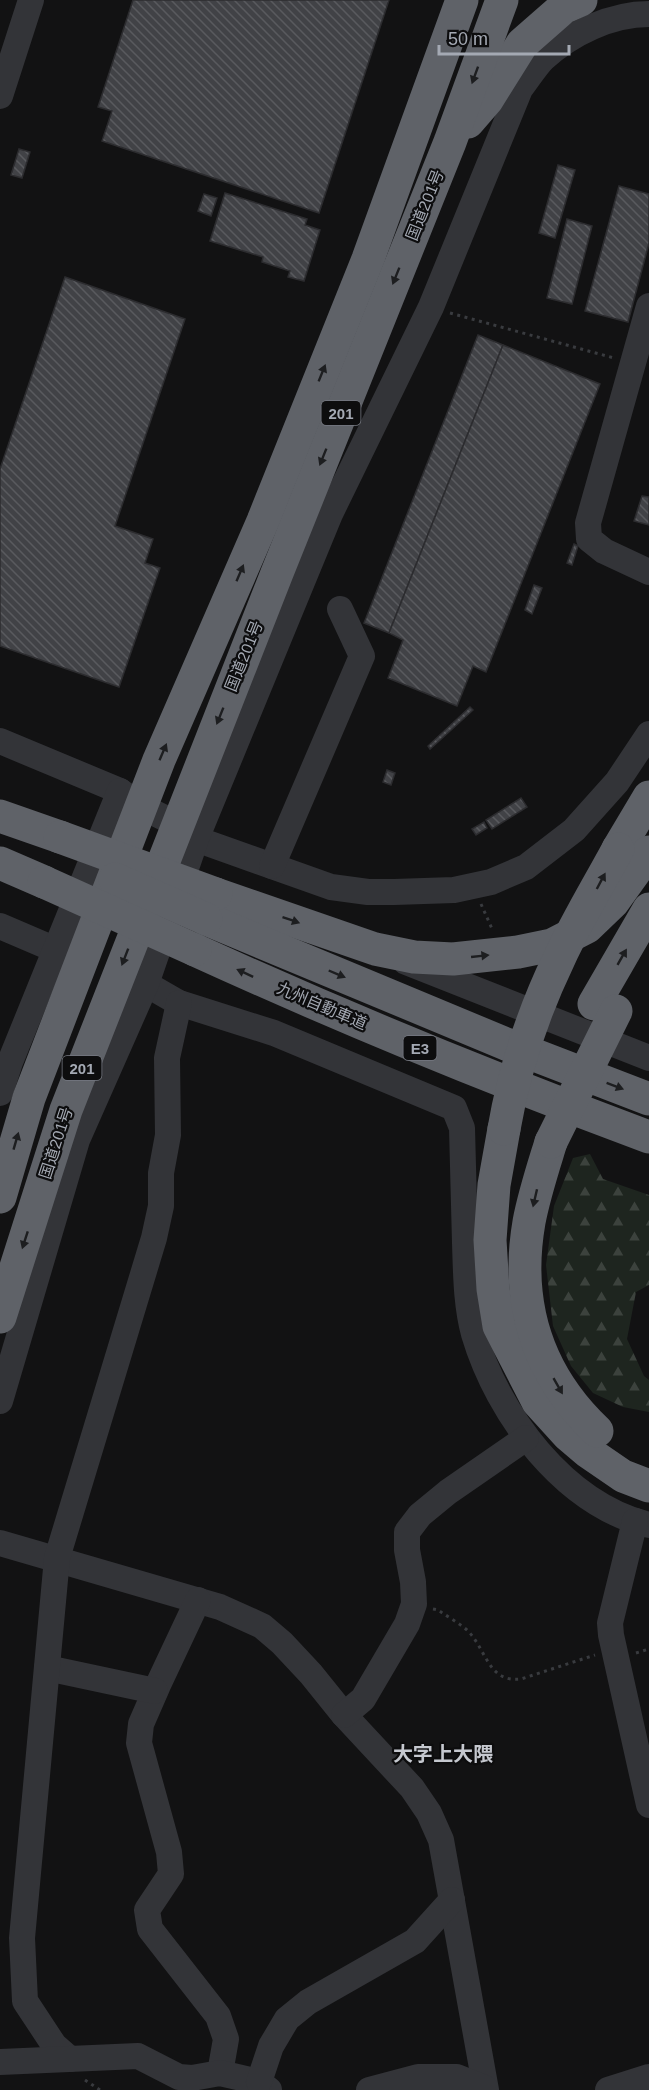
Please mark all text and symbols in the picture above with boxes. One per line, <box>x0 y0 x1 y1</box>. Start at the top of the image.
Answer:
scale bar <box>439 18 570 56</box>
text: 50 m <box>448 29 488 49</box>
one-way arrow <box>469 66 479 84</box>
street label: 国道201号 <box>403 167 447 243</box>
one-way arrow <box>391 267 400 285</box>
one-way arrow <box>317 364 327 382</box>
road number: 201 <box>322 401 360 425</box>
one-way arrow <box>318 448 328 466</box>
one-way arrow <box>235 564 245 582</box>
street label: 国道201号 <box>222 618 266 694</box>
one-way arrow <box>215 707 224 725</box>
one-way arrow <box>158 743 168 761</box>
one-way arrow <box>596 872 606 889</box>
one-way arrow <box>282 916 300 926</box>
one-way arrow <box>120 948 130 966</box>
one-way arrow <box>616 948 626 965</box>
one-way arrow <box>470 951 489 961</box>
one-way arrow <box>236 968 253 977</box>
one-way arrow <box>329 969 347 979</box>
street label: 九州自動車道 <box>274 979 370 1033</box>
road number: E3 <box>404 1036 436 1060</box>
road number: 201 <box>62 1056 101 1080</box>
one-way arrow <box>607 1081 625 1091</box>
street label: 国道201号 <box>36 1105 76 1181</box>
one-way arrow <box>12 1132 21 1150</box>
one-way arrow <box>529 1189 539 1207</box>
one-way arrow <box>20 1231 29 1249</box>
one-way arrow <box>553 1378 564 1394</box>
district label: 大字上大隈 <box>393 1743 493 1765</box>

